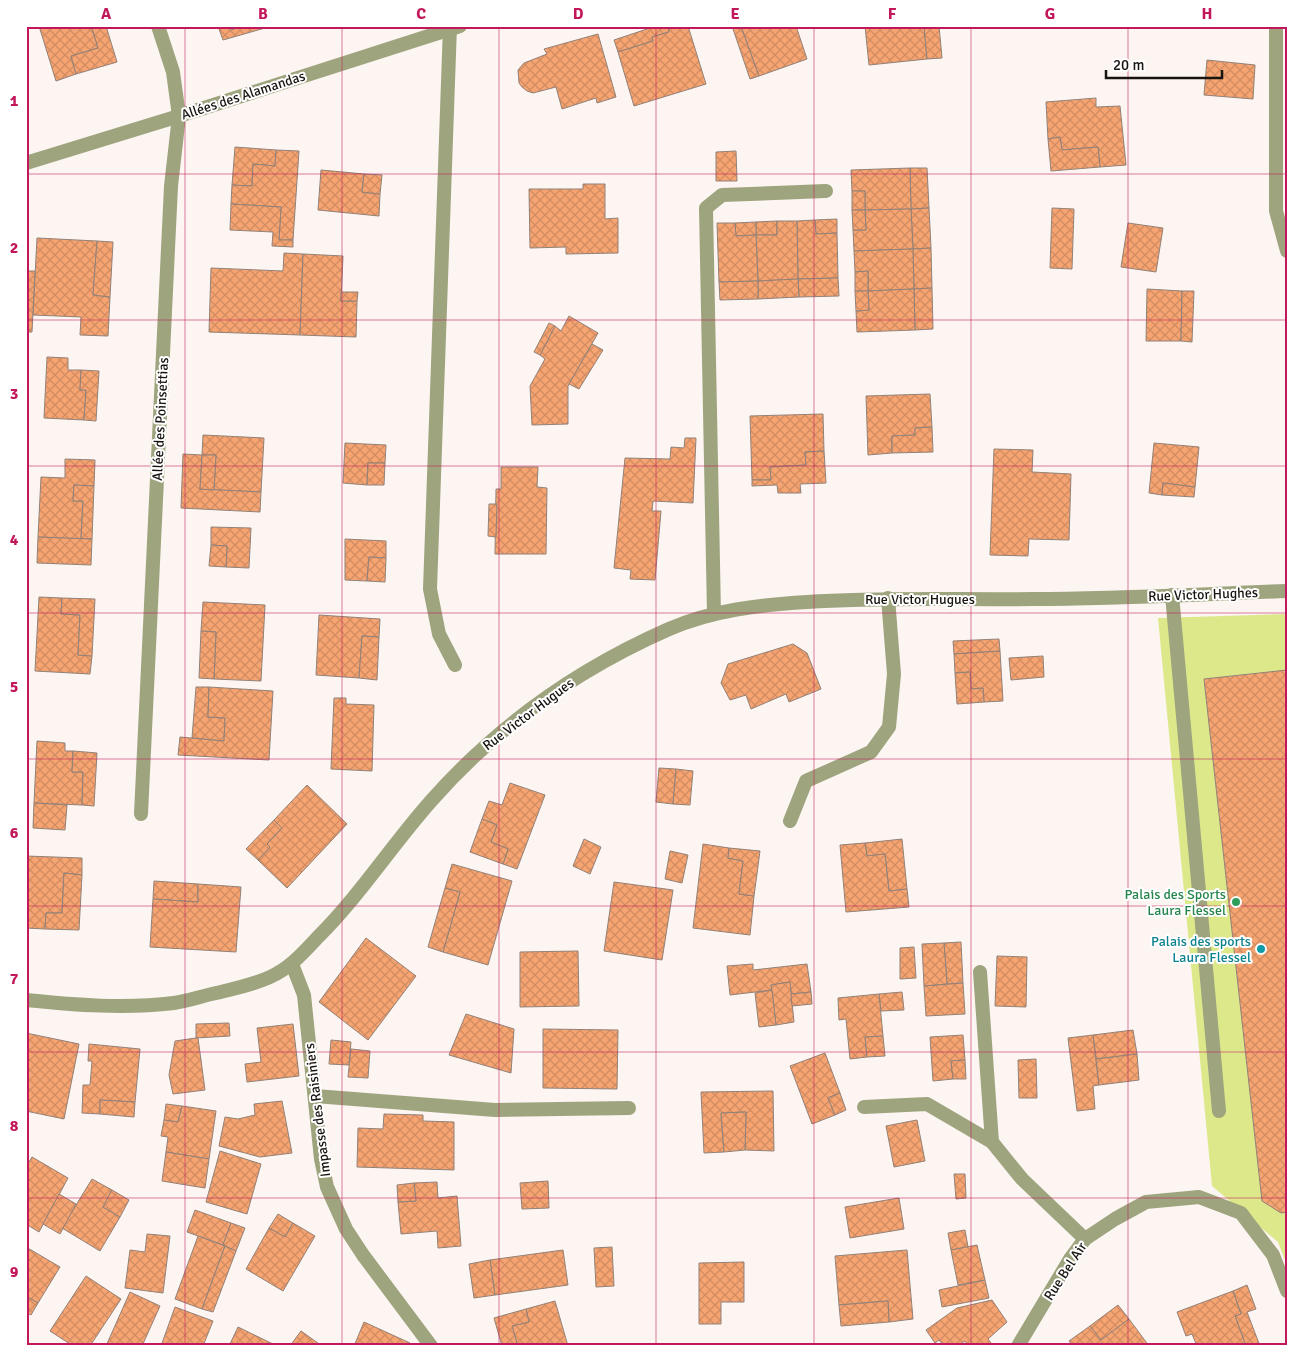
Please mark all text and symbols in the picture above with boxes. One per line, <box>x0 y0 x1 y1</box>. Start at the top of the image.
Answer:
text: A <box>101 4 112 24</box>
text: B <box>258 4 268 24</box>
text: C <box>416 4 426 24</box>
text: D <box>573 4 584 24</box>
text: E <box>730 4 740 24</box>
text: F <box>888 4 897 24</box>
text: G <box>1045 4 1055 24</box>
text: H <box>1202 4 1212 24</box>
scale bar <box>1106 48 1222 80</box>
text: 20 m <box>1113 56 1144 74</box>
street label: Allées des Alamandas <box>179 67 307 124</box>
text: 1 <box>10 91 19 111</box>
text: 2 <box>10 238 18 258</box>
street label: Allée des Poinsettias <box>149 357 172 481</box>
text: 3 <box>10 384 18 404</box>
text: 4 <box>10 530 19 550</box>
street label: Rue Victor Hughes <box>1148 584 1258 605</box>
street label: Rue Victor Hugues <box>865 591 975 608</box>
street label: Rue Victor Hugues <box>479 675 577 754</box>
text: 5 <box>10 677 18 697</box>
text: 6 <box>10 823 19 843</box>
place label: Palais des Sports Laura Flessel <box>1124 886 1226 919</box>
marker: Palais des Sports Laura Flessel <box>1230 896 1242 908</box>
place label: Palais des sports Laura Flessel <box>1151 933 1251 966</box>
marker: Palais des sports Laura Flessel <box>1255 943 1267 955</box>
text: 7 <box>10 969 19 989</box>
street label: Impasse des Raisiniers <box>301 1042 334 1178</box>
text: 8 <box>10 1116 19 1136</box>
street label: Rue Bel Air <box>1040 1238 1091 1304</box>
text: 9 <box>10 1262 19 1282</box>

